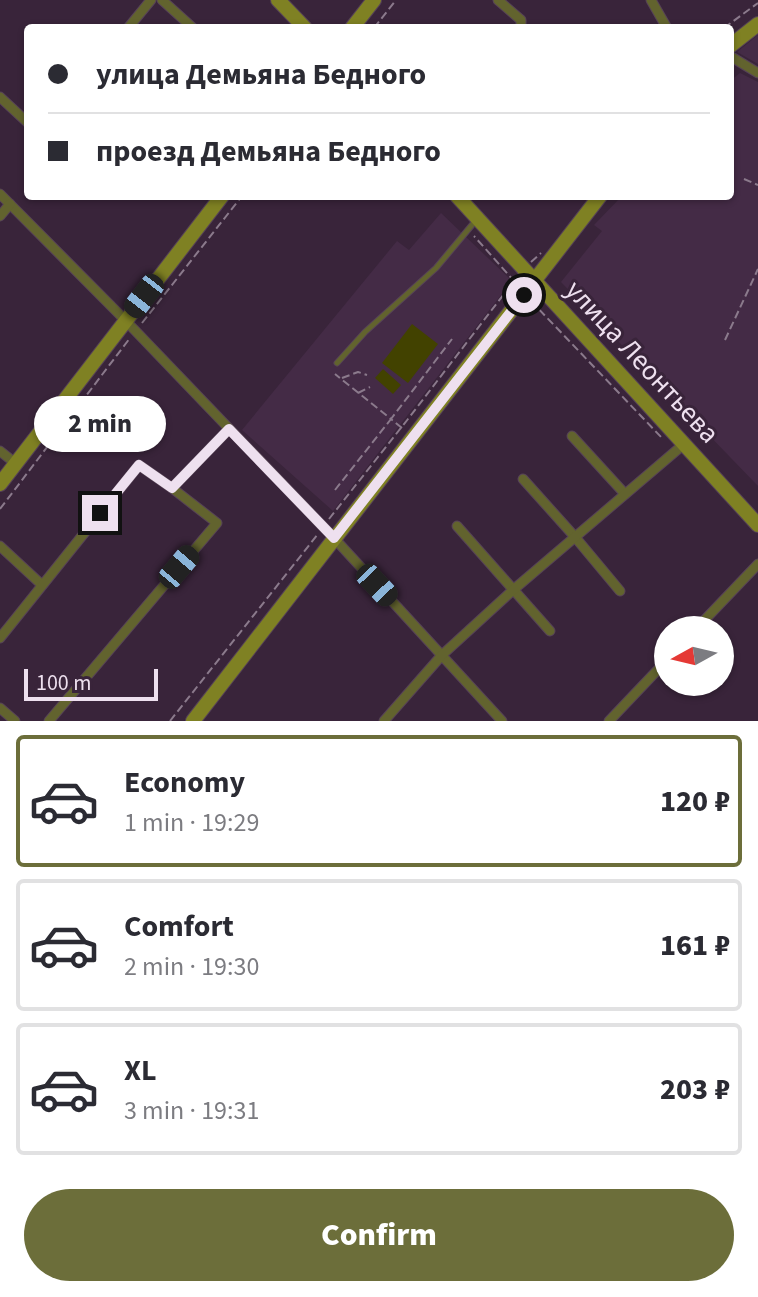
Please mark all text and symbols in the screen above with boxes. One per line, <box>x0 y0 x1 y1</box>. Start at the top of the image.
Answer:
text: улица Демьяна Бедного <box>96 53 426 96</box>
text: проезд Демьяна Бедного <box>96 130 441 173</box>
car <box>120 270 168 322</box>
street label: улица Леонтьева <box>556 271 729 452</box>
route start <box>506 277 542 313</box>
callout: 2 min <box>34 397 166 453</box>
text: 2 min <box>68 405 132 442</box>
route end <box>82 495 118 531</box>
car <box>154 541 204 593</box>
car <box>352 559 402 611</box>
north arrow <box>654 616 734 696</box>
map controls <box>654 616 734 696</box>
scale bar <box>24 665 158 701</box>
text: 100 m <box>36 667 91 699</box>
text: Economy <box>124 761 245 804</box>
icon: car <box>28 765 100 837</box>
text: 120 ₽ <box>660 780 730 823</box>
text: 1 min · 19:29 <box>124 804 259 841</box>
text: Comfort <box>124 905 234 948</box>
icon: car <box>28 909 100 981</box>
text: 161 ₽ <box>660 924 730 967</box>
text: 2 min · 19:30 <box>124 948 259 985</box>
text: XL <box>124 1049 157 1092</box>
icon: car <box>28 1053 100 1125</box>
text: 203 ₽ <box>660 1068 730 1111</box>
text: 3 min · 19:31 <box>124 1092 259 1129</box>
button: Confirm <box>24 1189 734 1281</box>

